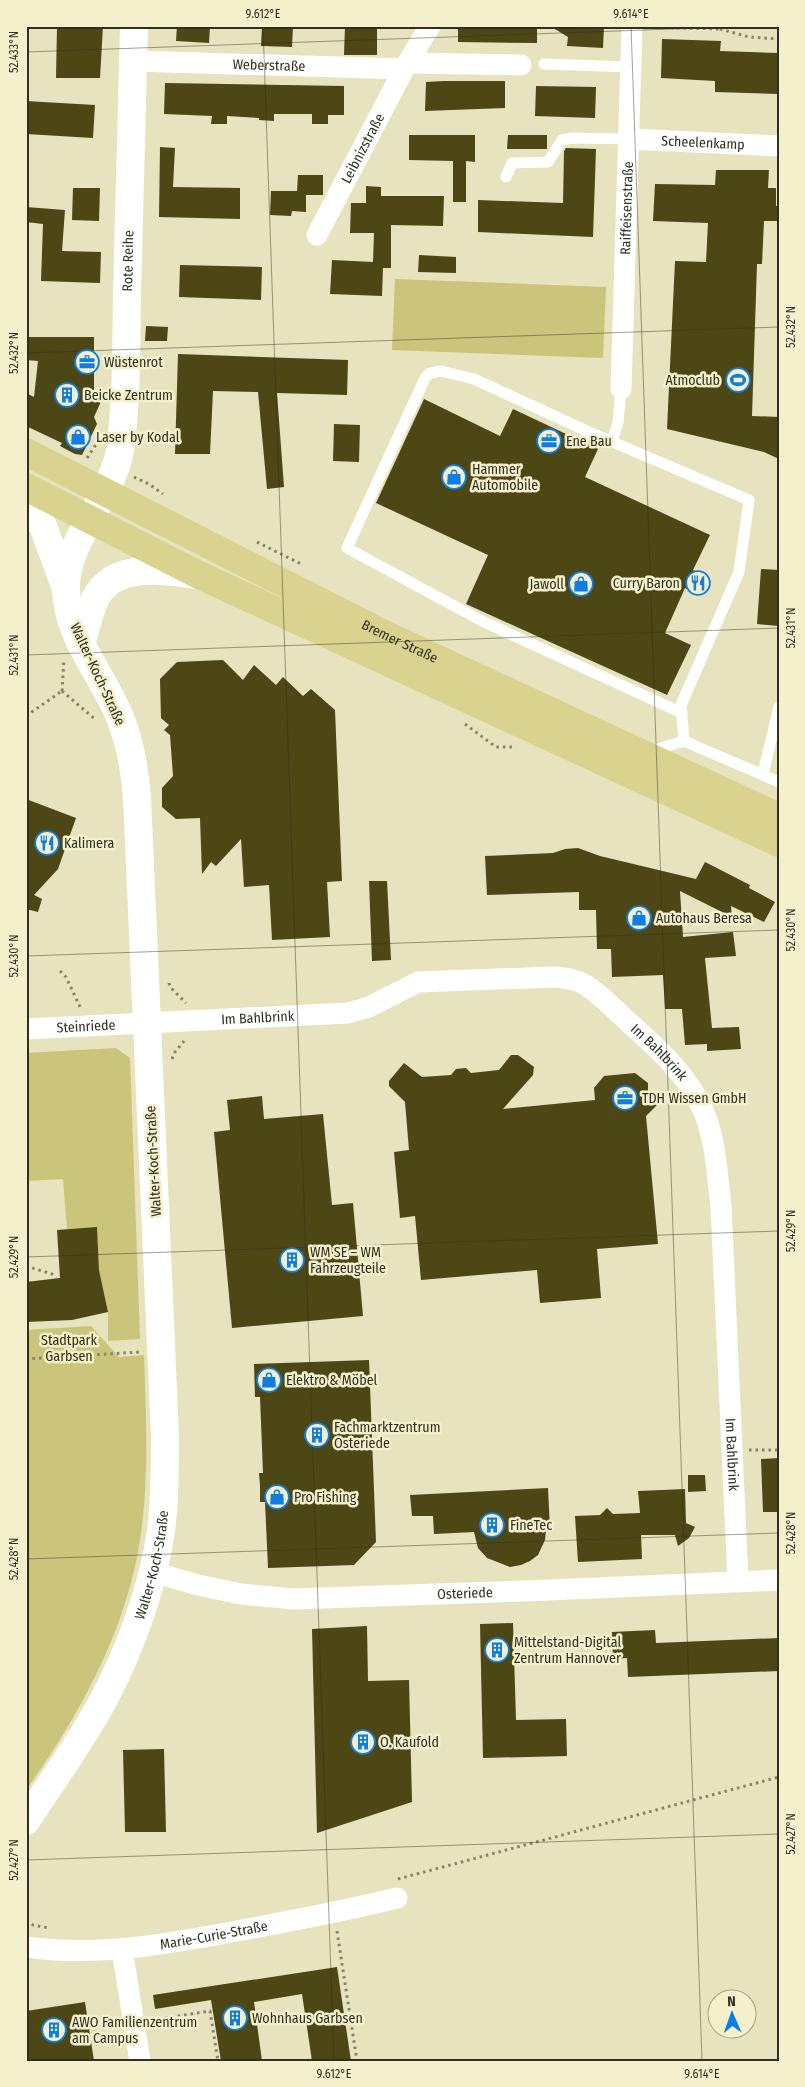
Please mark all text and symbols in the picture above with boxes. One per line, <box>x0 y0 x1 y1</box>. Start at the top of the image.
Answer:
text: 9.612°E <box>246 7 281 21</box>
text: 9.614°E <box>613 7 649 21</box>
text: 52.433°N <box>7 31 21 73</box>
street label: Weberstraße <box>232 56 306 75</box>
street label: Leibnizstraße <box>338 111 388 186</box>
street label: Scheelenkamp <box>661 133 745 153</box>
street label: Raiffeisenstraße <box>617 161 637 255</box>
street label: Rote Reihe <box>119 230 137 292</box>
text: 52.432°N <box>784 306 798 348</box>
text: 52.432°N <box>7 332 21 374</box>
office icon: Wüstenrot <box>74 349 100 375</box>
place label: Wüstenrot <box>104 354 163 371</box>
sports icon: Atmoclub <box>725 367 751 393</box>
place label: Atmoclub <box>665 372 720 389</box>
building icon: Beicke Zentrum <box>54 382 80 408</box>
place label: Beicke Zentrum <box>84 387 173 404</box>
shop icon: Laser by Kodal <box>65 424 91 450</box>
office icon: Ene Bau <box>536 428 562 454</box>
place label: Laser by Kodal <box>96 429 180 446</box>
place label: Ene Bau <box>566 433 612 450</box>
place label: Hammer Automobile <box>472 461 538 494</box>
shop icon: Hammer Automobile <box>441 464 467 490</box>
restaurant icon: Curry Baron <box>685 570 711 596</box>
shop icon: Jawoll <box>568 571 594 597</box>
place label: Curry Baron <box>613 575 680 592</box>
place label: Jawoll <box>529 576 564 593</box>
text: 52.431°N <box>784 607 798 649</box>
street label: Bremer Straße <box>359 616 441 667</box>
street label: Walter-Koch-Straße <box>66 620 129 728</box>
text: 52.431°N <box>7 634 21 676</box>
restaurant icon: Kalimera <box>34 830 60 856</box>
place label: Kalimera <box>64 835 114 852</box>
shop icon: Autohaus Beresa <box>626 905 652 931</box>
text: 52.430°N <box>784 908 798 952</box>
place label: Autohaus Beresa <box>656 910 752 927</box>
text: 52.430°N <box>7 934 21 978</box>
street label: Im Bahlbrink <box>221 1008 295 1028</box>
street label: Steinriede <box>56 1017 116 1036</box>
street label: Im Bahlbrink <box>627 1020 691 1085</box>
office icon: TDH Wissen GmbH <box>612 1085 638 1111</box>
place label: TDH Wissen GmbH <box>642 1090 747 1107</box>
street label: Walter-Koch-Straße <box>142 1105 165 1217</box>
text: 52.429°N <box>784 1210 798 1252</box>
text: 52.429°N <box>7 1236 21 1278</box>
place label: WM SE – WM Fahrzeugteile <box>310 1244 386 1277</box>
building icon: WM SE – WM Fahrzeugteile <box>279 1247 305 1273</box>
park label: Stadtpark Garbsen <box>41 1332 97 1365</box>
shop icon: Elektro & Möbel <box>256 1367 282 1393</box>
place label: Elektro & Möbel <box>286 1372 378 1389</box>
street label: Im Bahlbrink <box>722 1418 742 1492</box>
place label: Fachmarktzentrum Osteriede <box>334 1419 440 1452</box>
building icon: Fachmarktzentrum Osteriede <box>304 1422 330 1448</box>
shop icon: Pro Fishing <box>264 1484 290 1510</box>
place label: Pro Fishing <box>294 1489 357 1506</box>
street label: Walter-Koch-Straße <box>131 1510 172 1622</box>
building icon: FineTec <box>479 1512 505 1538</box>
text: 52.428°N <box>784 1512 798 1554</box>
place label: FineTec <box>510 1517 552 1534</box>
text: 52.428°N <box>7 1538 21 1580</box>
street label: Osteriede <box>437 1584 493 1603</box>
place label: Mittelstand-Digital Zentrum Hannover <box>514 1634 621 1667</box>
building icon: Mittelstand-Digital Zentrum Hannover <box>484 1637 510 1663</box>
building icon: O. Kaufold <box>350 1729 376 1755</box>
place label: O. Kaufold <box>380 1734 439 1751</box>
text: 52.427°N <box>784 1813 798 1855</box>
text: 52.427°N <box>7 1839 21 1881</box>
street label: Marie-Curie-Straße <box>159 1917 269 1953</box>
north arrow <box>708 1990 758 2040</box>
text: N <box>727 1993 736 2010</box>
building icon: Wohnhaus Garbsen <box>222 2005 248 2031</box>
place label: Wohnhaus Garbsen <box>252 2010 363 2027</box>
place label: AWO Familienzentrum am Campus <box>72 2014 197 2047</box>
building icon: AWO Familienzentrum am Campus <box>41 2017 67 2043</box>
text: 9.612°E <box>317 2067 352 2081</box>
text: 9.614°E <box>684 2067 720 2081</box>

